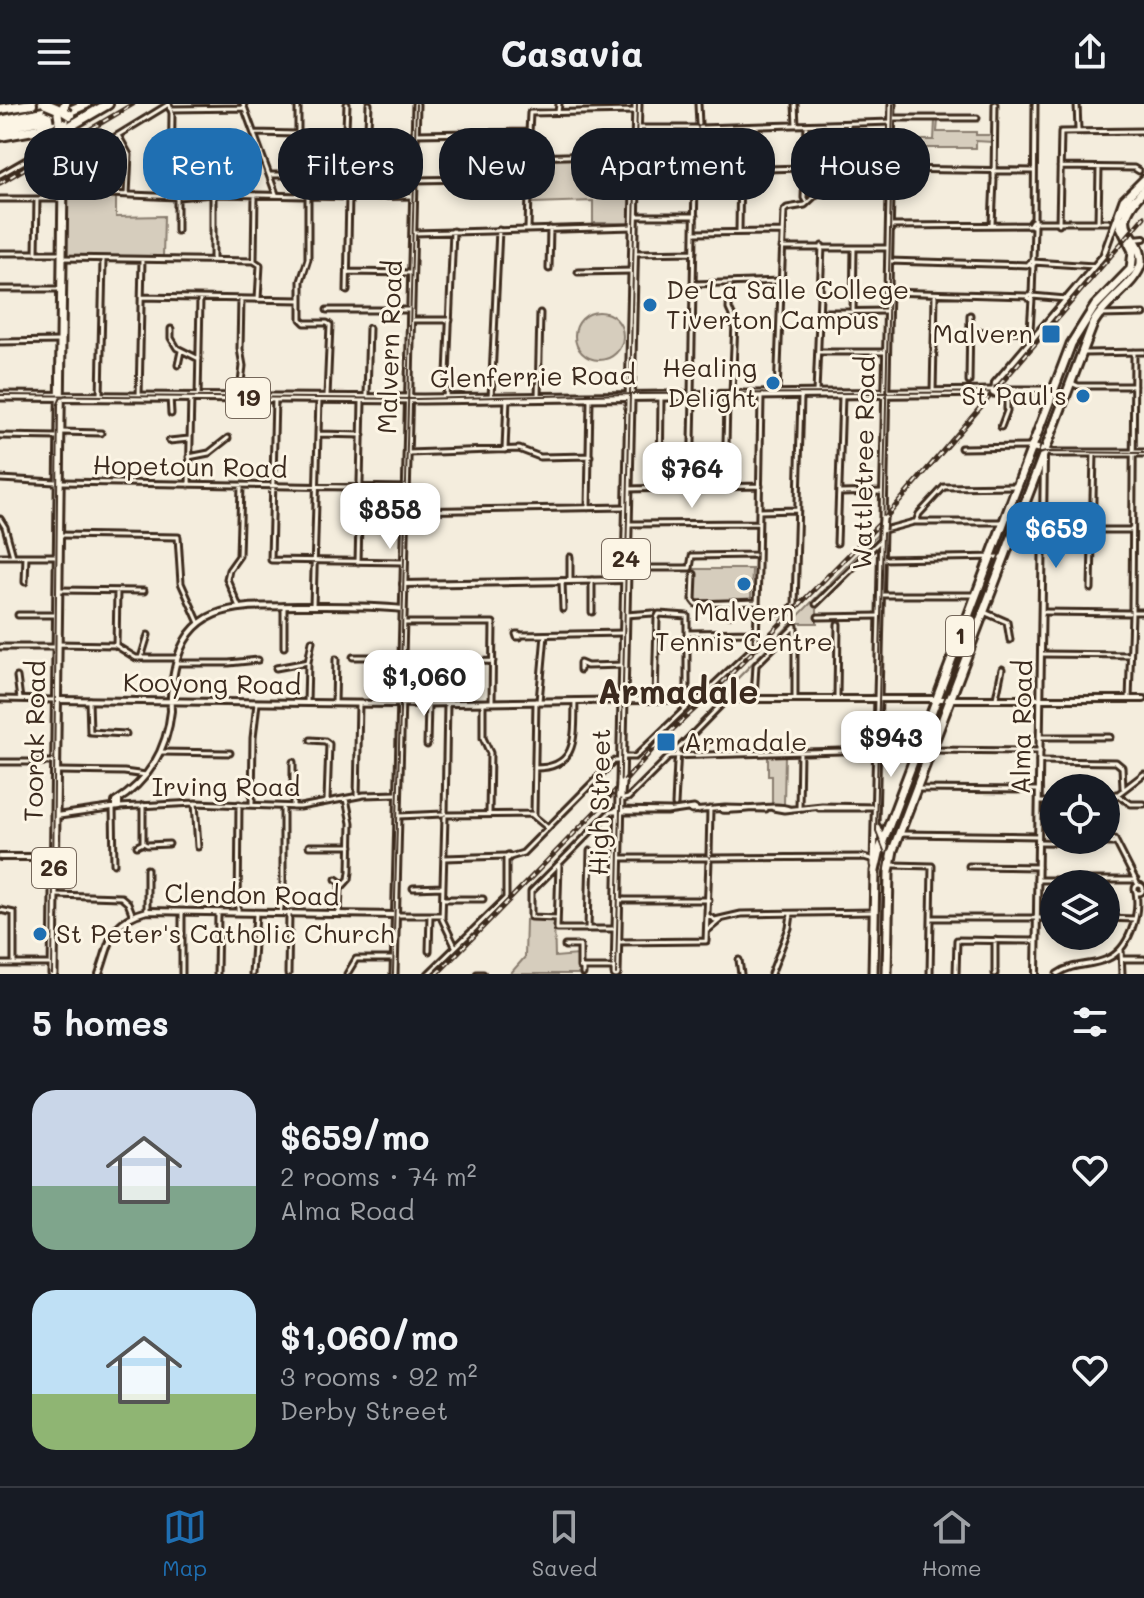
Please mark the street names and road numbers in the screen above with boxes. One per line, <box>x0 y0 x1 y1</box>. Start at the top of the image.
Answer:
street label: Malvern Road <box>369 260 409 434</box>
street label: Wattletree Road <box>844 356 882 570</box>
street label: Glenferrie Road <box>430 357 636 395</box>
road number: 19 <box>226 378 270 418</box>
street label: Hopetoun Road <box>92 447 288 485</box>
road number: 24 <box>602 539 650 579</box>
road number: 1 <box>946 616 974 656</box>
street label: Alma Road <box>1003 659 1039 795</box>
street label: Toorak Road <box>16 660 52 822</box>
street label: Kooyong Road <box>123 664 301 702</box>
street label: High Street <box>581 728 617 876</box>
street label: Irving Road <box>152 769 300 803</box>
road number: 26 <box>32 848 76 888</box>
street label: Clendon Road <box>164 875 340 913</box>

